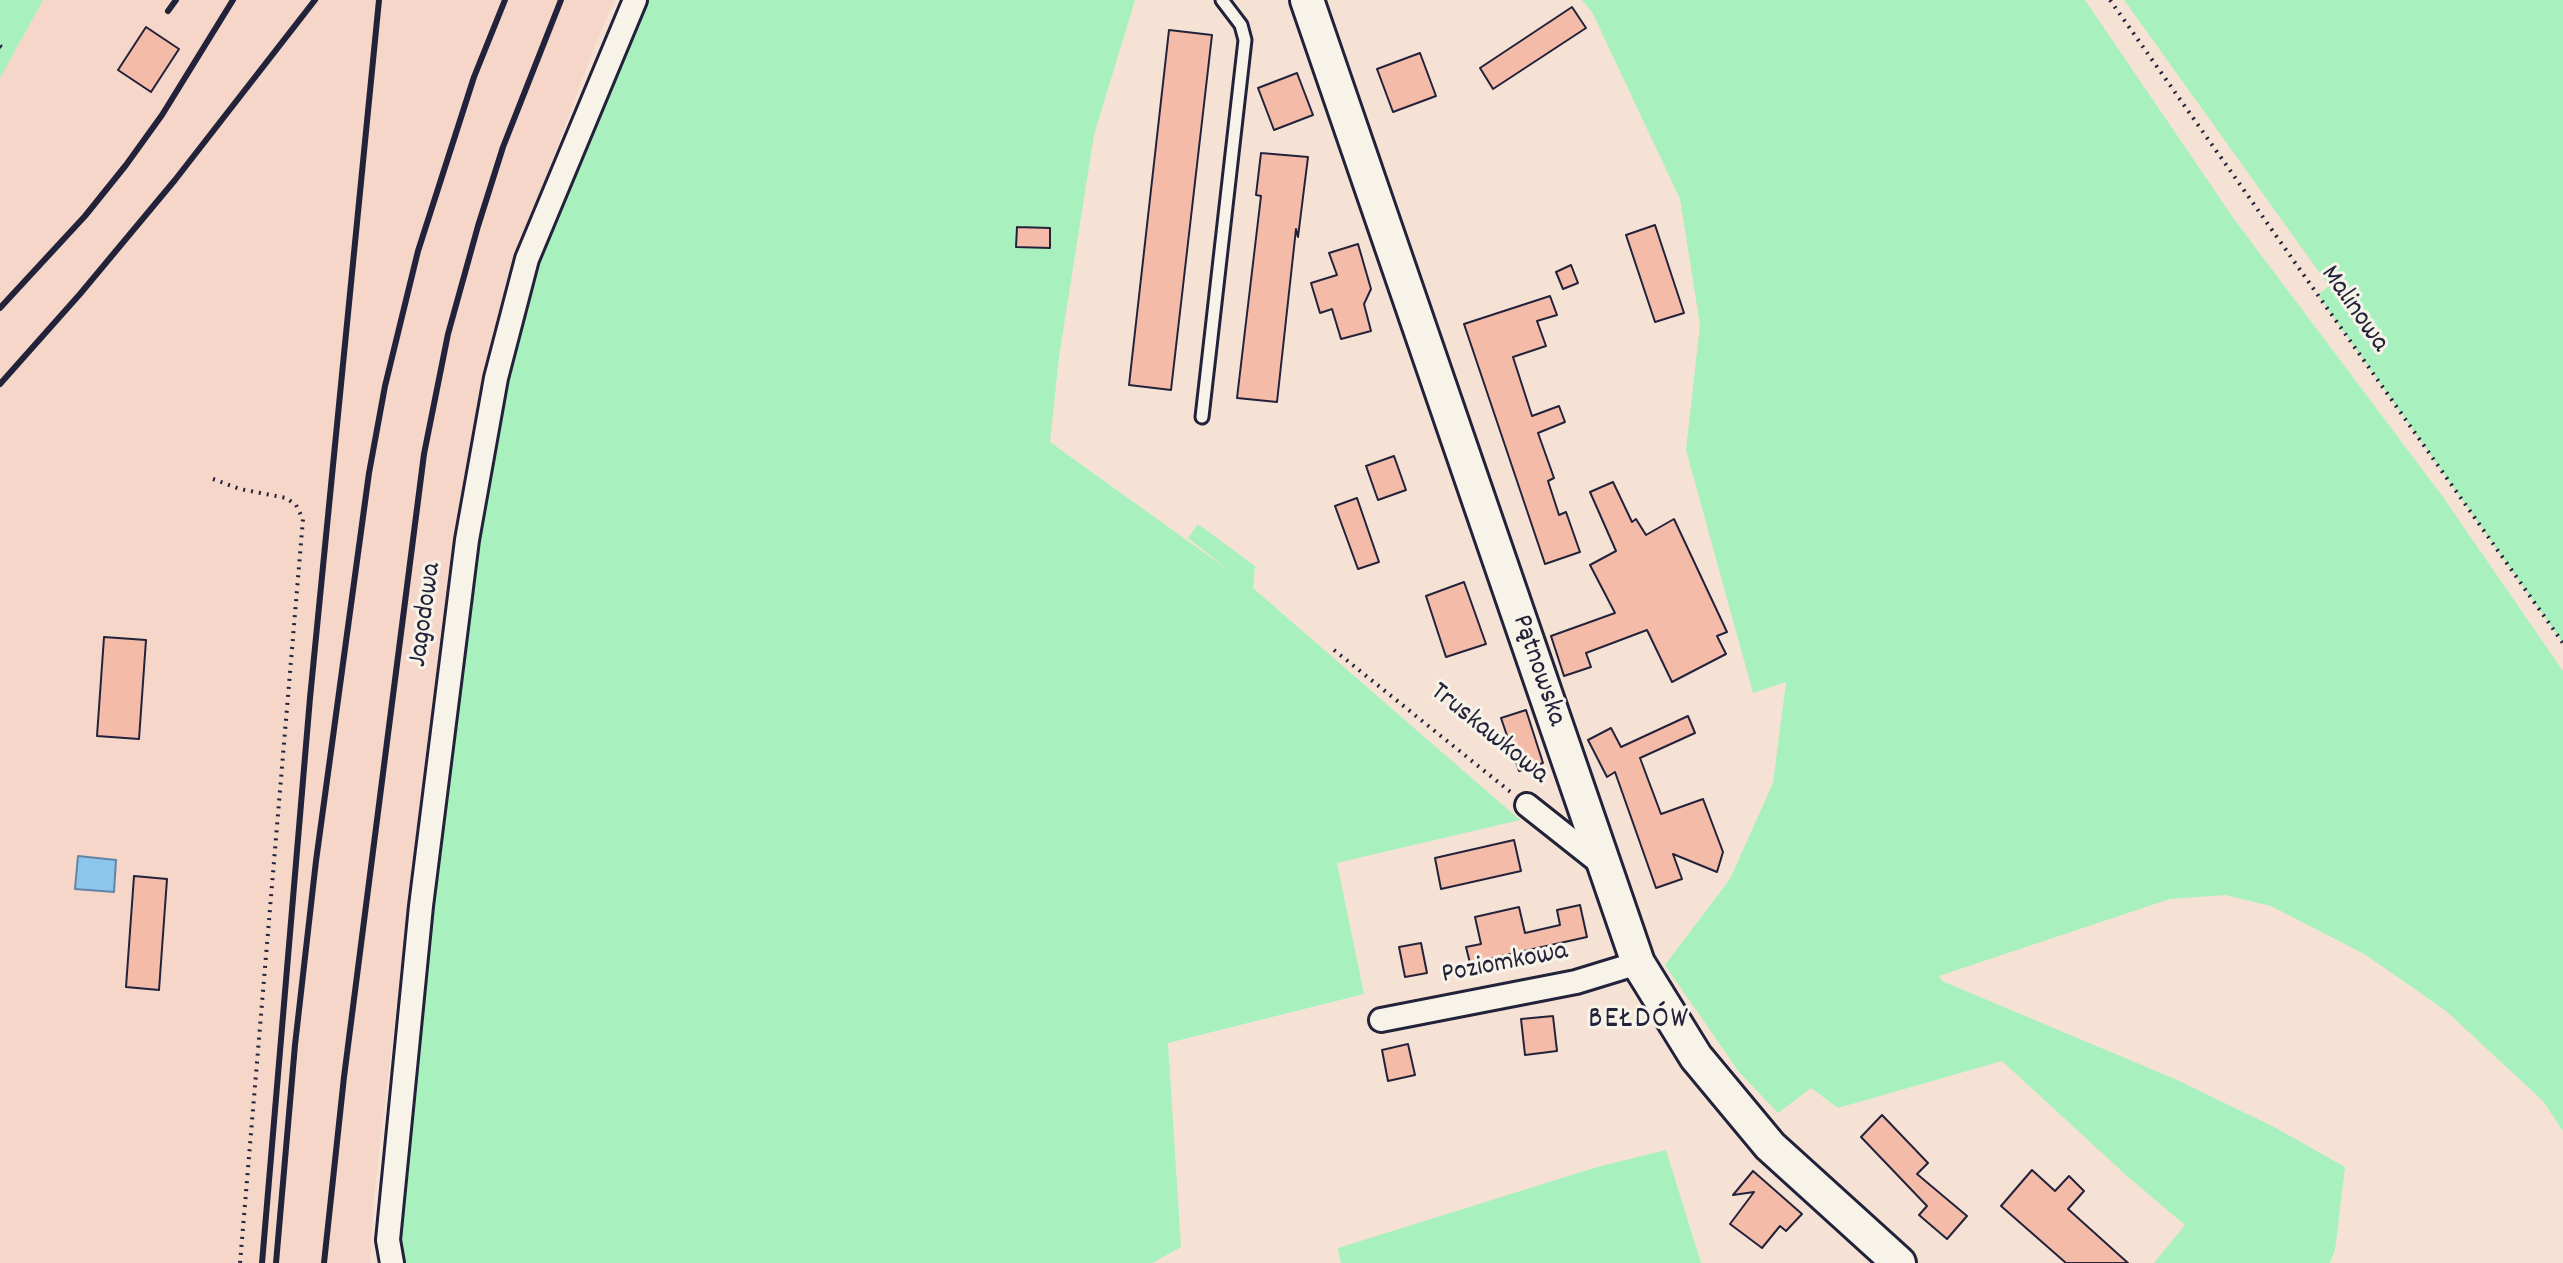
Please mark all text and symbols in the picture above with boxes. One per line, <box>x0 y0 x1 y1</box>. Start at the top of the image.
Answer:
street label: Malinowa <box>2311 260 2395 360</box>
street label: Jagodowa <box>403 561 451 669</box>
street label: Pątnowska <box>1502 611 1572 731</box>
street label: Truskawkowa <box>1422 677 1554 793</box>
street label: Poziomkowa <box>1439 936 1571 994</box>
district label: BEŁDÓW <box>1588 1004 1690 1040</box>

